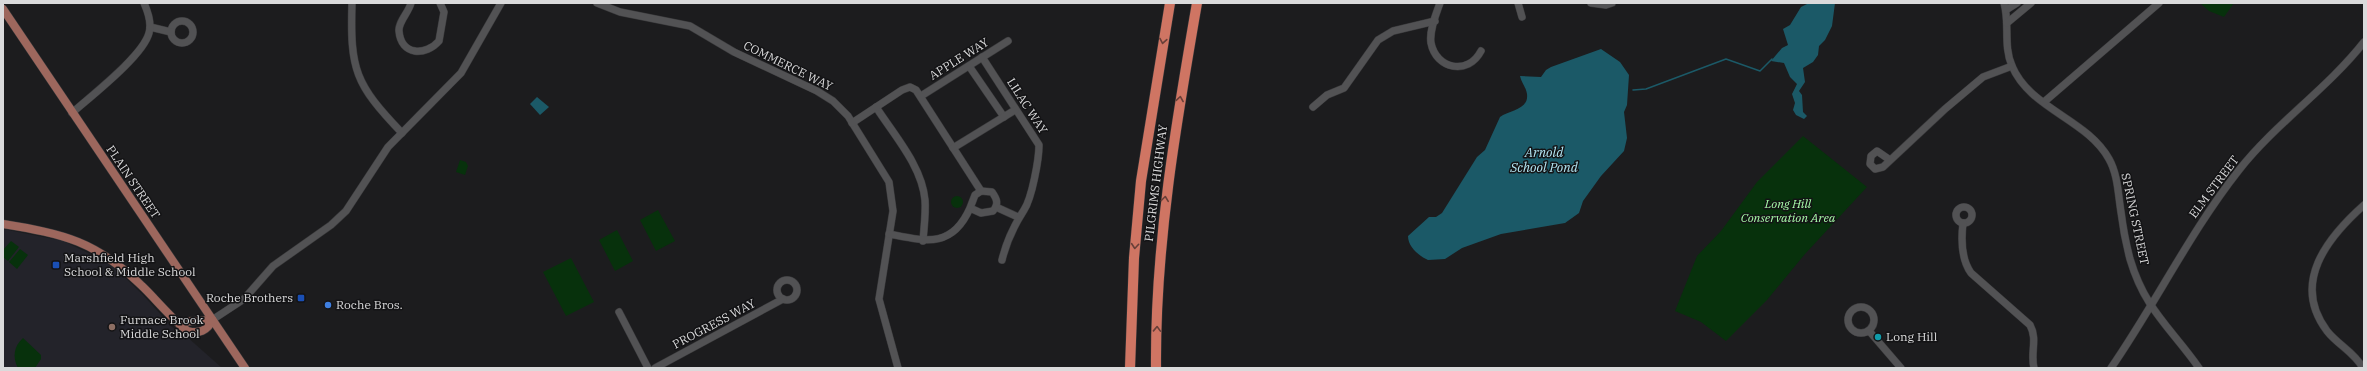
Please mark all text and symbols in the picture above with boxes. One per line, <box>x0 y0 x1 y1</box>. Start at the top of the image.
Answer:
street label: APPLE WAY <box>926 34 992 83</box>
street label: COMMERCE WAY <box>741 37 836 94</box>
one-way arrow <box>1159 38 1168 45</box>
street label: LILAC WAY <box>1004 75 1051 137</box>
one-way arrow <box>1175 96 1183 102</box>
street label: PILGRIMS HIGHWAY <box>1141 123 1170 242</box>
street label: PLAIN STREET <box>103 142 164 221</box>
water label: Arnold School Pond <box>1509 144 1579 176</box>
street label: ELM STREET <box>2185 152 2242 221</box>
street label: SPRING STREET <box>2118 172 2153 266</box>
one-way arrow <box>1161 196 1170 202</box>
park label: Long Hill Conservation Area <box>1741 196 1836 225</box>
one-way arrow <box>1131 243 1140 249</box>
place label: Marshfield High School & Middle School <box>64 250 196 279</box>
marker: Marshfield High School & Middle School <box>51 260 61 270</box>
place label: Roche Brothers <box>206 290 293 305</box>
marker: Roche Brothers <box>296 293 306 303</box>
street label: PROGRESS WAY <box>670 295 758 352</box>
place label: Roche Bros. <box>336 297 403 312</box>
marker: Roche Bros. <box>323 300 333 310</box>
place label: Furnace Brook Middle School <box>120 312 204 341</box>
marker: Furnace Brook Middle School <box>107 322 117 332</box>
one-way arrow <box>1152 326 1161 332</box>
place label: Long Hill <box>1886 329 1938 344</box>
marker: Long Hill <box>1873 332 1883 342</box>

